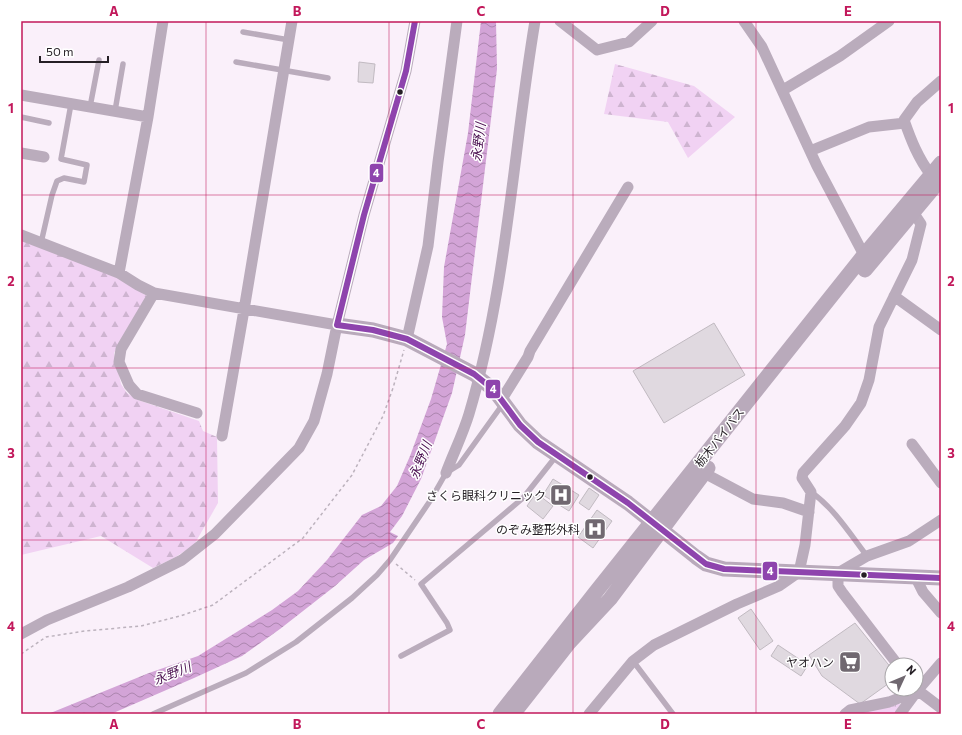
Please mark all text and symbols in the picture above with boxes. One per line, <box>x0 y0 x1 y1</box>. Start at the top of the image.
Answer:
text: A <box>109 3 119 19</box>
text: B <box>293 3 302 19</box>
text: C <box>477 3 486 19</box>
text: D <box>660 3 670 19</box>
text: E <box>844 3 852 19</box>
scale bar <box>40 38 108 64</box>
text: 50 m <box>46 44 74 58</box>
unlabelled marker <box>395 87 405 97</box>
text: 1 <box>8 100 14 116</box>
text: 1 <box>948 100 954 116</box>
water label: 永野川 <box>468 120 489 162</box>
line badge: 4 <box>369 163 384 183</box>
text: 4 <box>373 166 380 179</box>
text: 2 <box>7 273 15 289</box>
text: 2 <box>947 273 955 289</box>
line badge: 4 <box>485 379 501 399</box>
text: 4 <box>490 382 497 395</box>
street label: 栃木バイパス <box>691 404 747 470</box>
water label: 永野川 <box>405 437 435 481</box>
text: 3 <box>7 445 15 461</box>
text: 3 <box>947 445 955 461</box>
unlabelled marker <box>585 472 595 482</box>
hospital icon: さくら眼科クリニック <box>548 482 574 508</box>
place label: さくら眼科クリニック <box>426 488 546 502</box>
hospital icon: のぞみ整形外科 <box>582 516 608 542</box>
place label: のぞみ整形外科 <box>496 522 580 536</box>
line badge: 4 <box>762 561 778 581</box>
text: 4 <box>767 564 774 577</box>
unlabelled marker <box>859 570 869 580</box>
text: 4 <box>7 618 15 634</box>
text: 4 <box>947 618 955 634</box>
supermarket icon: ヤオハン <box>837 649 863 675</box>
place label: ヤオハン <box>786 655 834 669</box>
north arrow <box>884 657 924 697</box>
water label: 永野川 <box>151 658 195 688</box>
text: N <box>904 662 919 677</box>
text: A <box>109 716 119 732</box>
text: B <box>293 716 302 732</box>
text: C <box>477 716 486 732</box>
text: D <box>660 716 670 732</box>
text: E <box>844 716 852 732</box>

